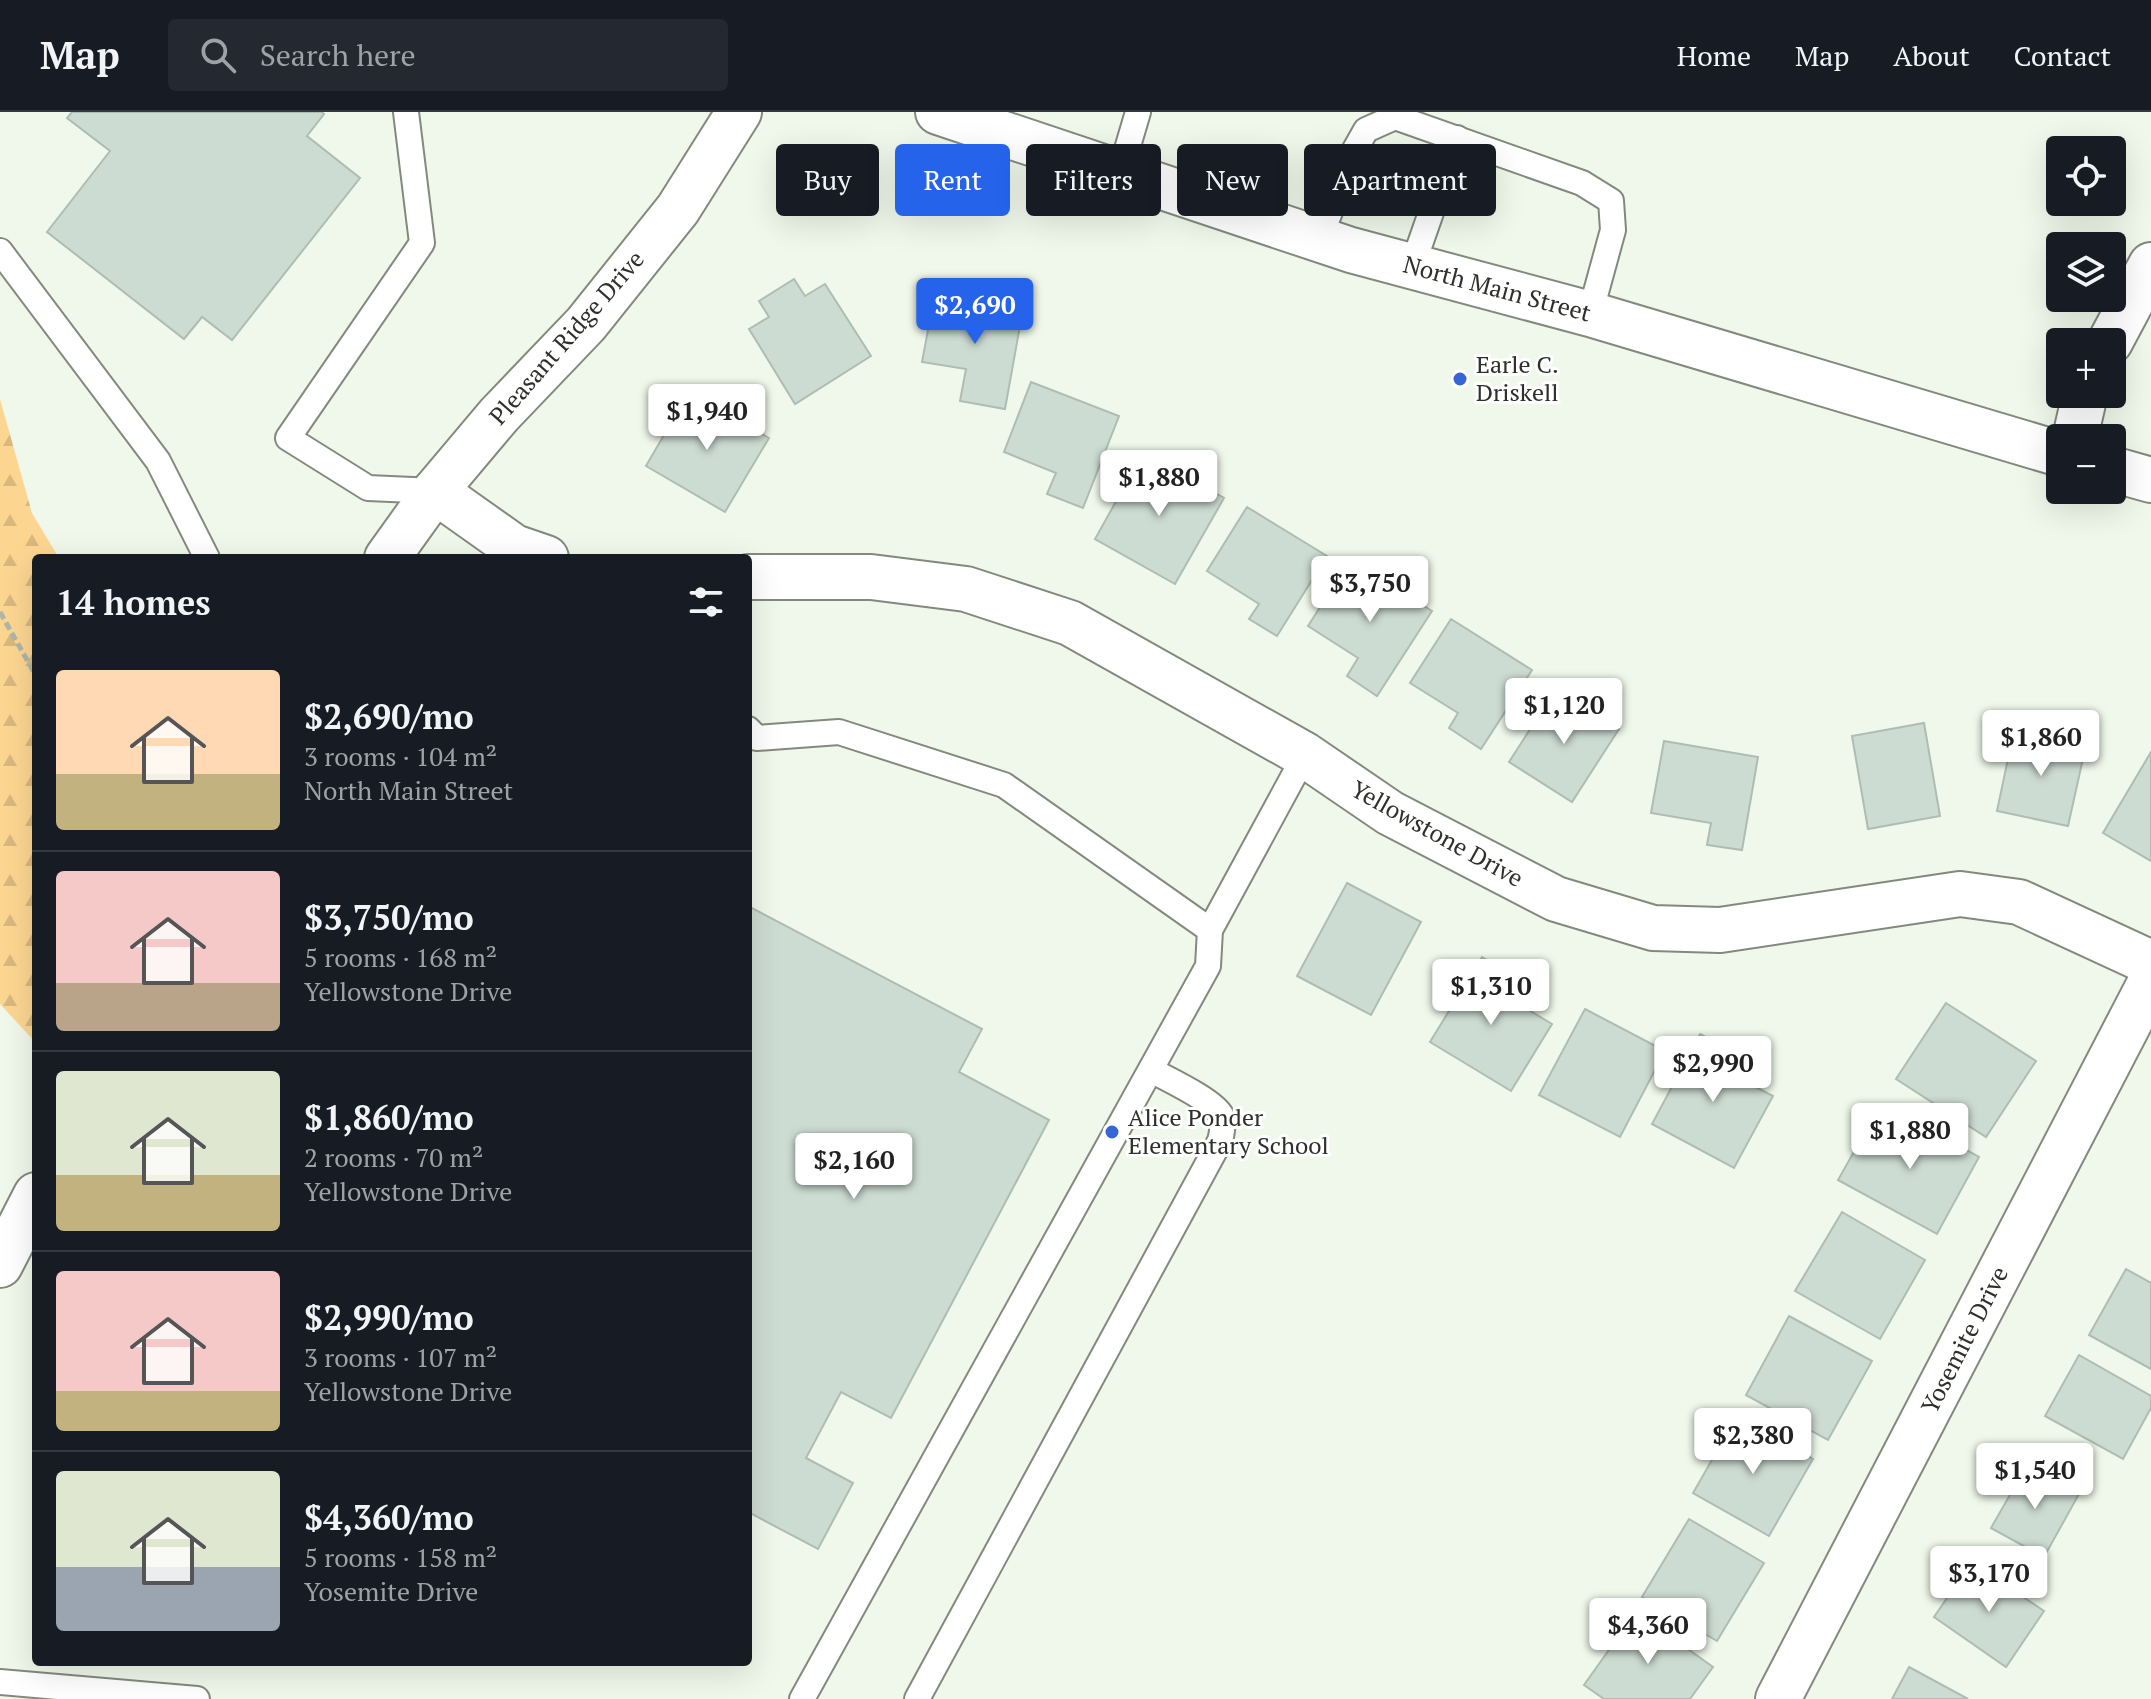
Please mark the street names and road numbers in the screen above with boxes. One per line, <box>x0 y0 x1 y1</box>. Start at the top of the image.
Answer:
street label: Pleasant Ridge Drive <box>482 244 651 431</box>
street label: North Main Street <box>1400 248 1595 329</box>
street label: Yellowstone Drive <box>1346 773 1529 894</box>
street label: Yosemite Drive <box>1913 1261 2015 1419</box>

